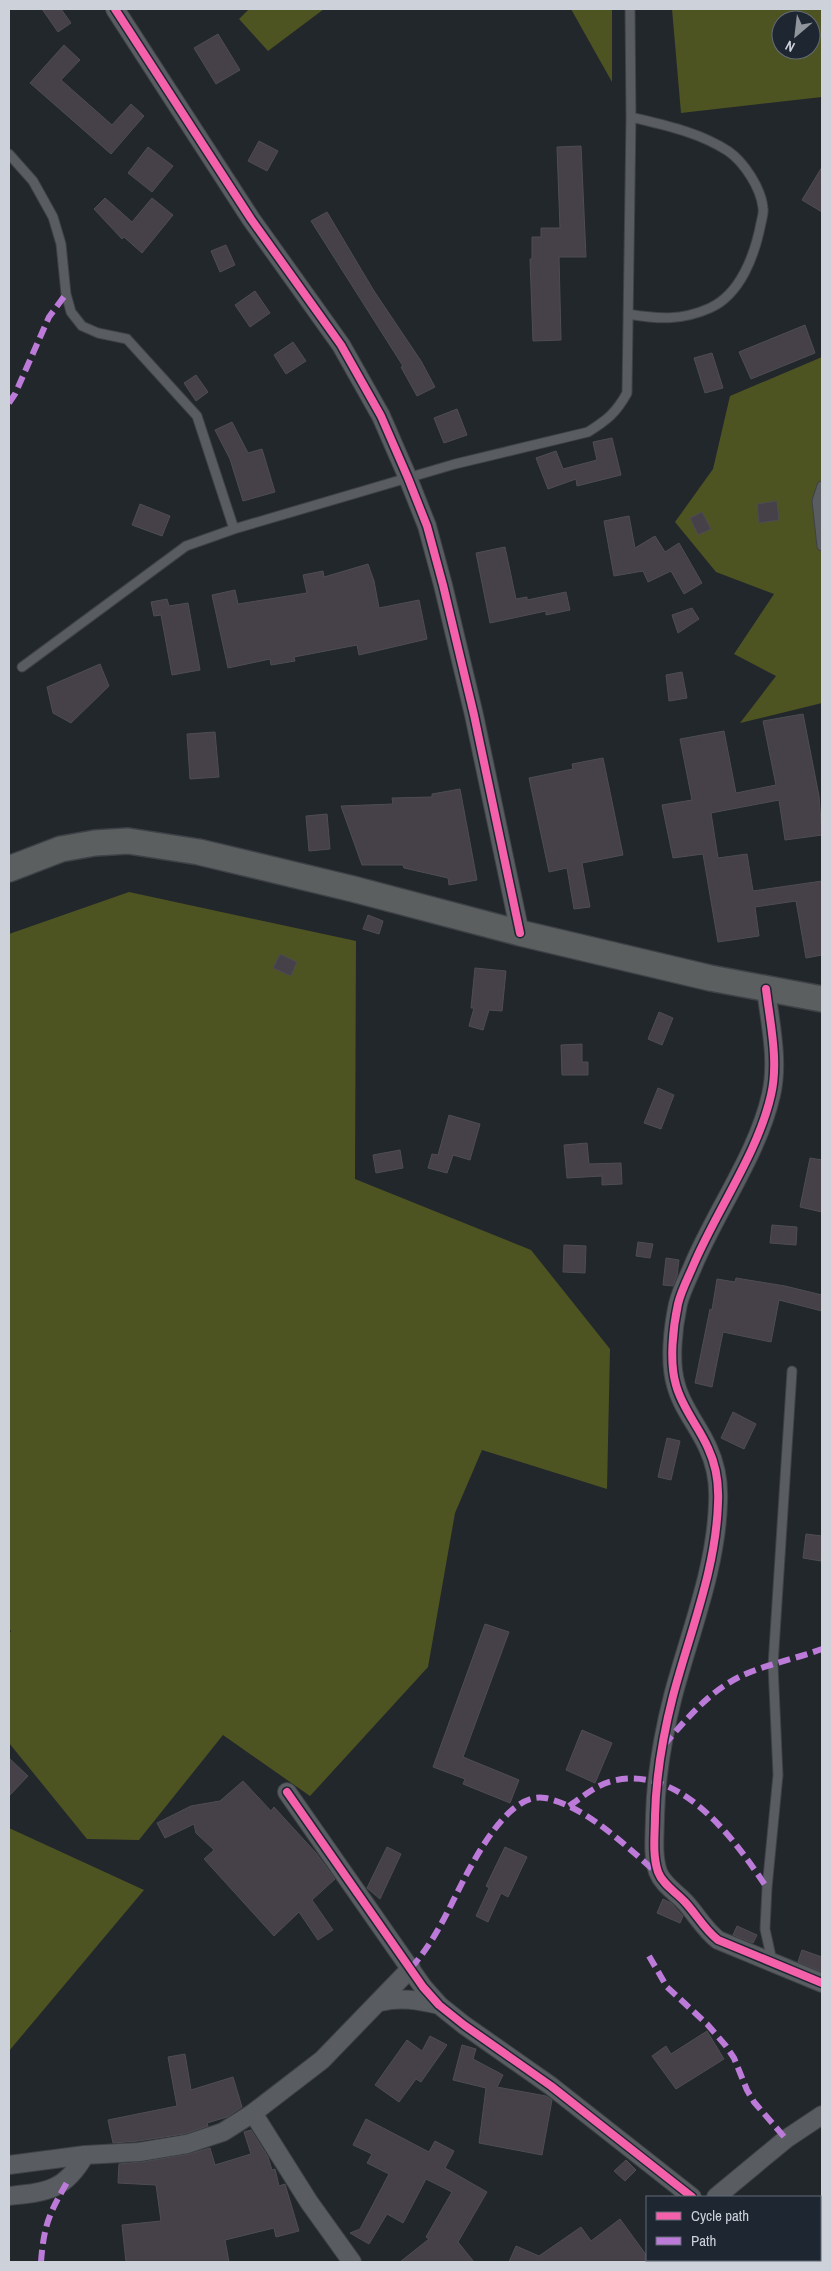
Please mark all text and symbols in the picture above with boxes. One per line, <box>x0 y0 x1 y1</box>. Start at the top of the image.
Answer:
north arrow <box>771 10 821 60</box>
text: N <box>782 37 798 56</box>
legend <box>646 2196 821 2261</box>
text: Cycle path <box>691 2205 749 2226</box>
text: Path <box>691 2230 716 2251</box>

